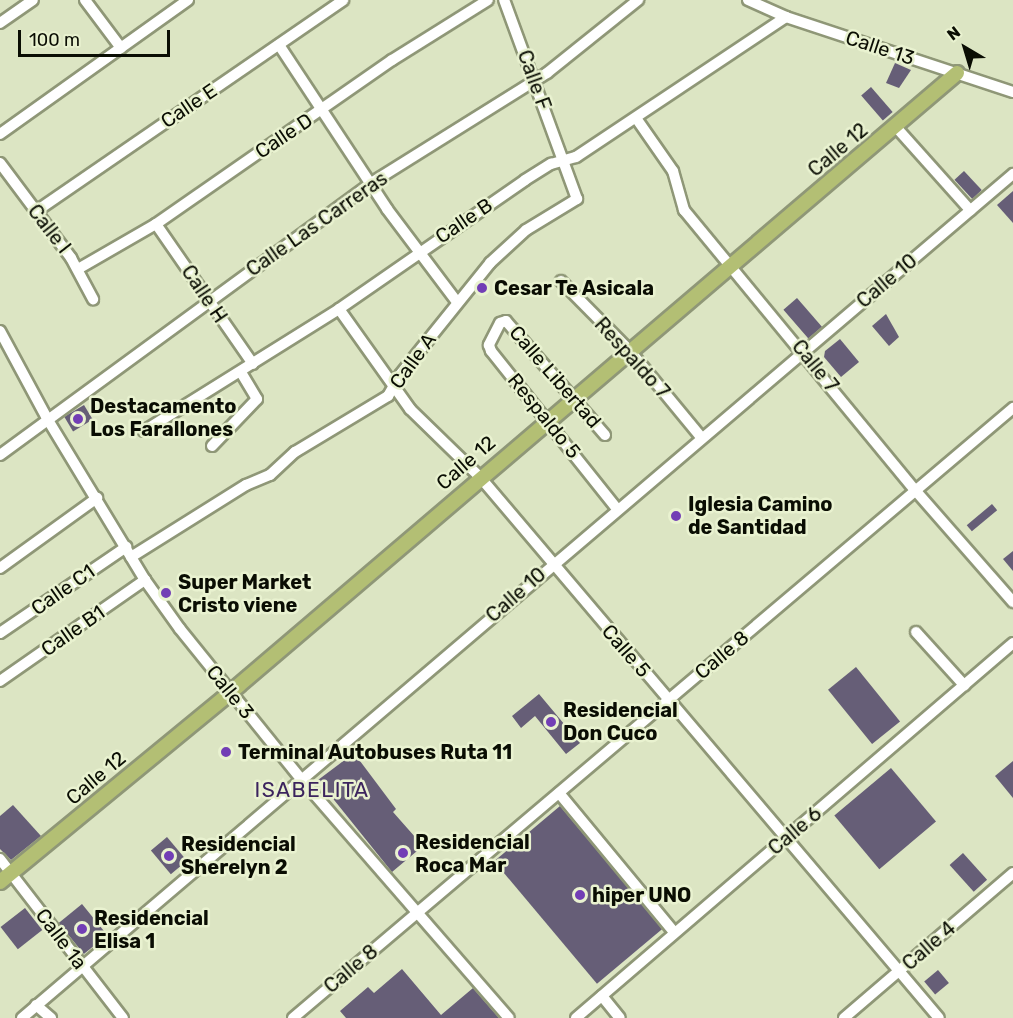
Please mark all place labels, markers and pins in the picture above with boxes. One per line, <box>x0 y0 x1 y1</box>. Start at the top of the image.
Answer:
place label: Cesar Te Asicala <box>494 276 655 300</box>
marker: Cesar Te Asicala <box>475 281 489 295</box>
place label: Destacamento Los Farallones <box>90 395 236 442</box>
marker: Destacamento Los Farallones <box>71 412 85 426</box>
place label: Iglesia Camino de Santidad <box>688 492 833 539</box>
marker: Iglesia Camino de Santidad <box>669 509 683 523</box>
place label: Super Market Cristo viene <box>178 570 312 617</box>
marker: Super Market Cristo viene <box>159 586 173 600</box>
place label: Residencial Don Cuco <box>563 698 678 745</box>
marker: Residencial Don Cuco <box>544 715 558 729</box>
place label: Terminal Autobuses Ruta 11 <box>238 740 513 764</box>
marker: Terminal Autobuses Ruta 11 <box>219 745 233 759</box>
place label: Residencial Roca Mar <box>415 830 530 877</box>
place label: Residencial Sherelyn 2 <box>181 832 296 879</box>
marker: Residencial Roca Mar <box>396 846 410 860</box>
marker: Residencial Sherelyn 2 <box>162 849 176 863</box>
place label: hiper UNO <box>592 883 692 907</box>
marker: hiper UNO <box>573 888 587 902</box>
place label: Residencial Elisa 1 <box>94 906 209 953</box>
marker: Residencial Elisa 1 <box>75 922 89 936</box>

